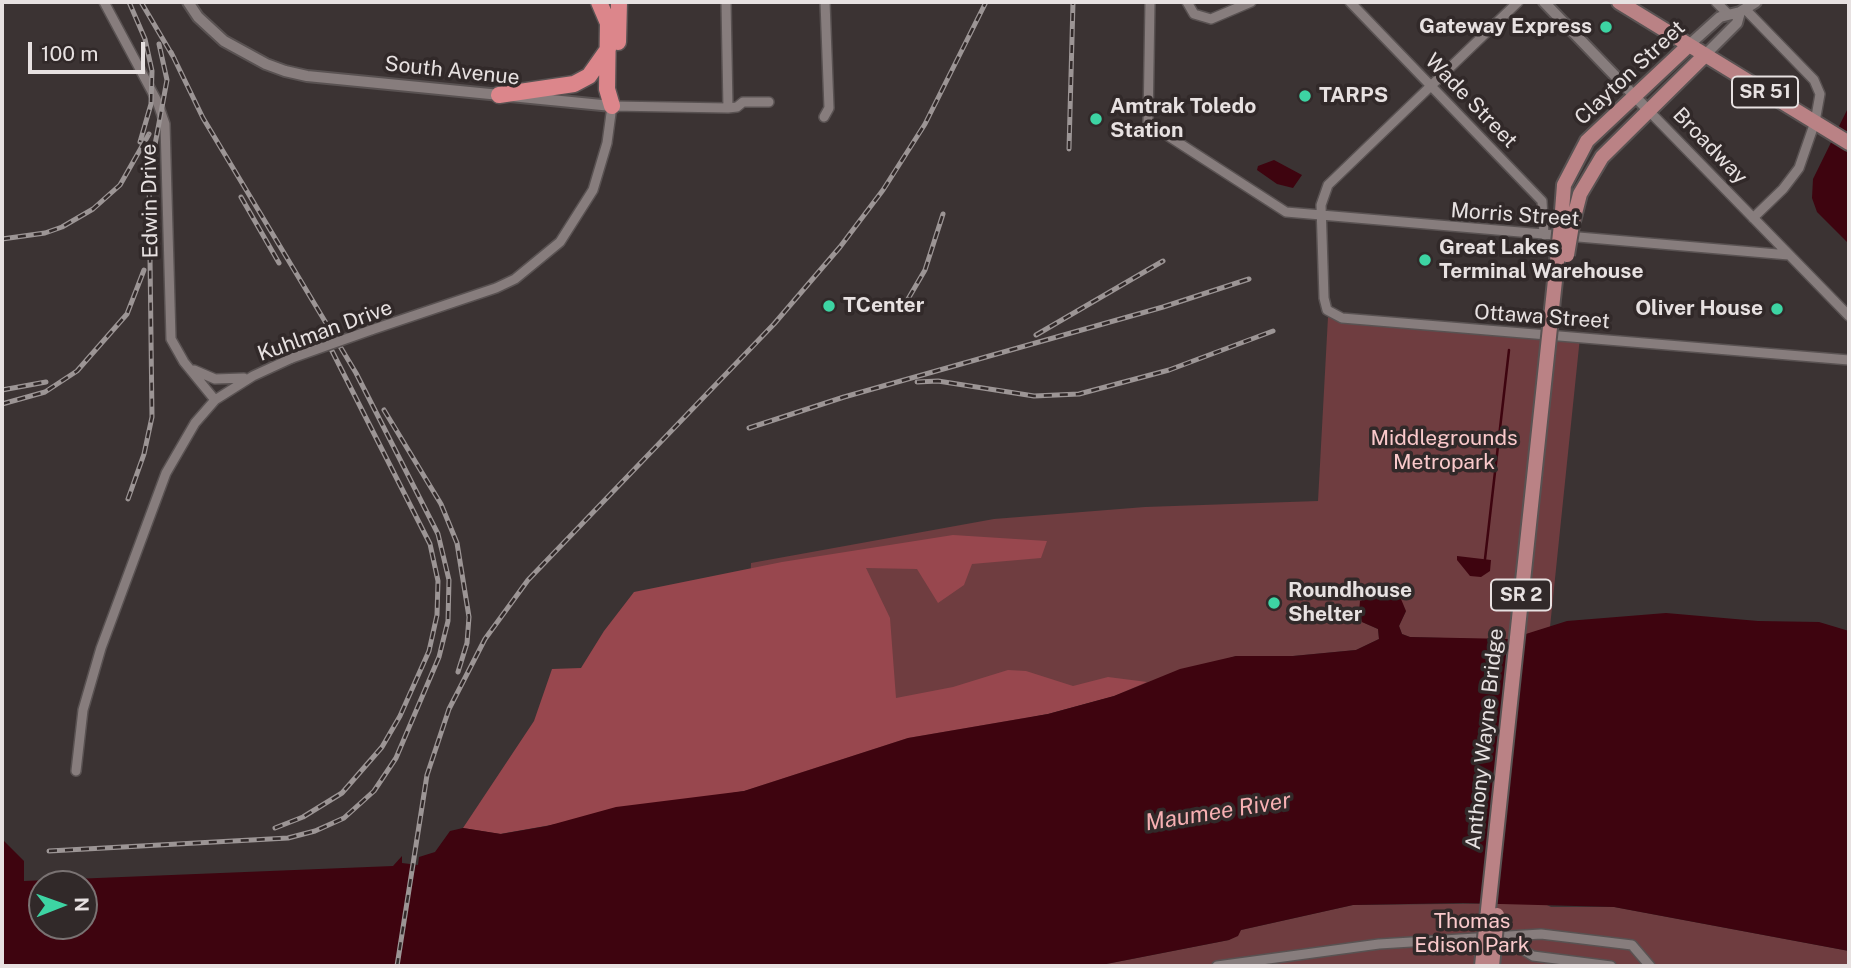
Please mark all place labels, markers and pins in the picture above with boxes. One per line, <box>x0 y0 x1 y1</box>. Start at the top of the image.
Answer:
place label: Gateway Express <box>1419 14 1592 40</box>
marker: Gateway Express <box>1598 19 1614 35</box>
place label: TARPS <box>1319 83 1388 109</box>
marker: TARPS <box>1297 88 1313 104</box>
place label: Amtrak Toledo Station <box>1110 94 1256 144</box>
marker: Amtrak Toledo Station <box>1088 111 1104 127</box>
place label: Great Lakes Terminal Warehouse <box>1439 235 1643 285</box>
marker: Great Lakes Terminal Warehouse <box>1417 252 1433 268</box>
place label: TCenter <box>843 293 924 319</box>
place label: Oliver House <box>1635 296 1763 322</box>
marker: TCenter <box>821 298 837 314</box>
marker: Oliver House <box>1769 301 1785 317</box>
place label: Roundhouse Shelter <box>1288 578 1412 628</box>
marker: Roundhouse Shelter <box>1266 595 1282 611</box>

